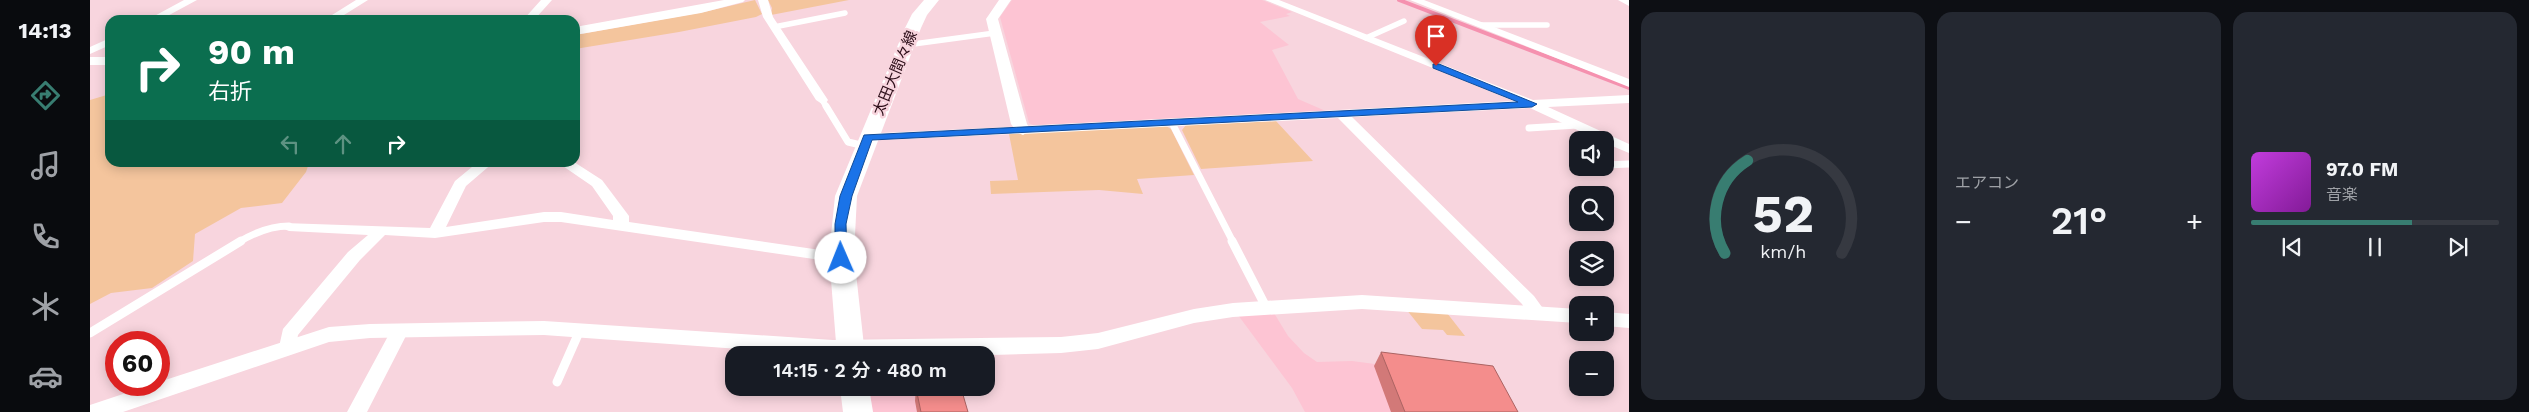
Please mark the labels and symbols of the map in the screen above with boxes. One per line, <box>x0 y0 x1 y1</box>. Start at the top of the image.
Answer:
pin <box>1415 15 1457 66</box>
street label: 太田大間々線 <box>869 28 921 118</box>
position arrow <box>814 231 866 283</box>
speed limit sign: 60 <box>105 331 170 396</box>

